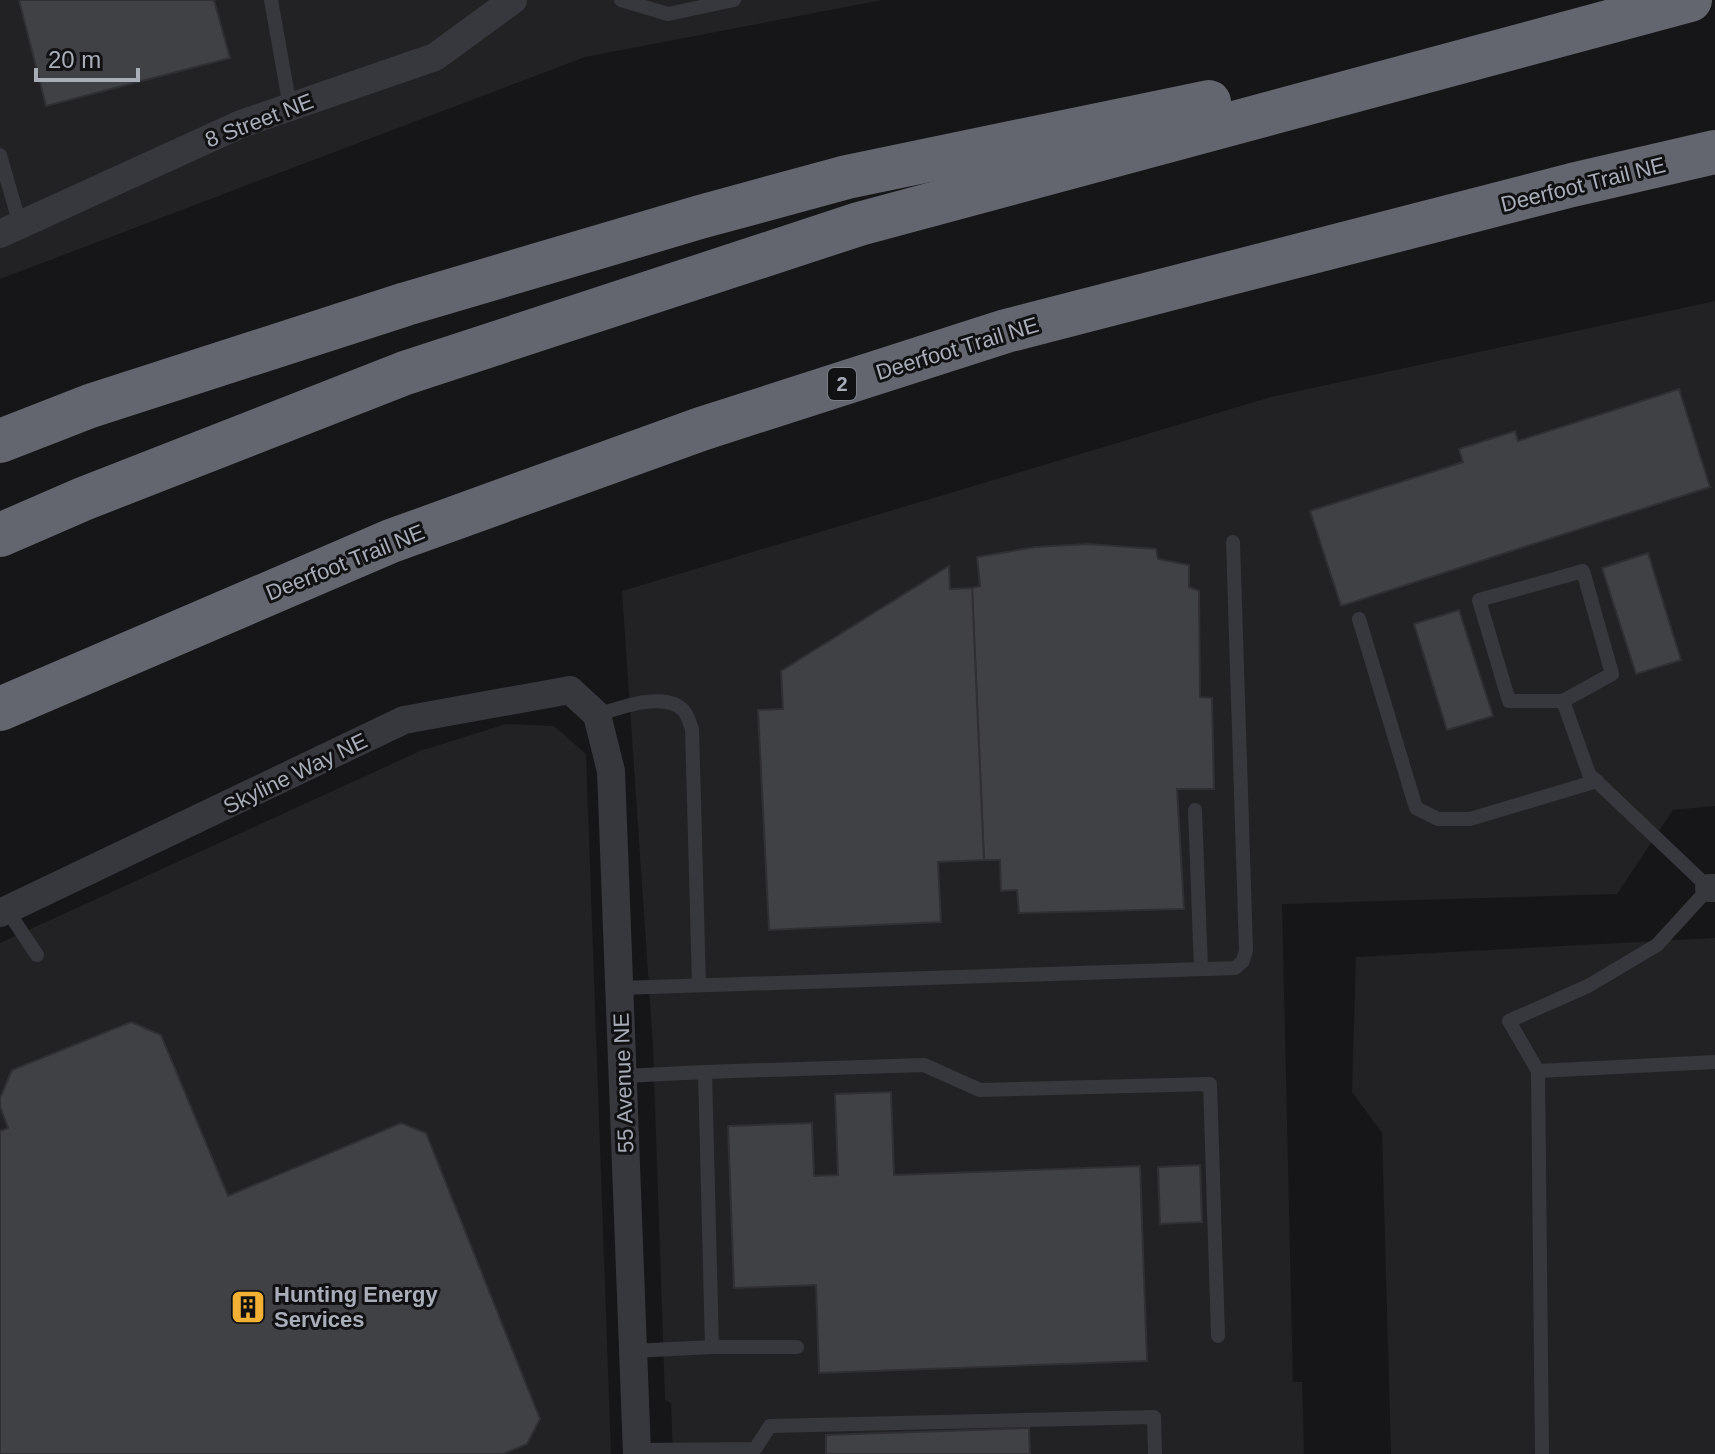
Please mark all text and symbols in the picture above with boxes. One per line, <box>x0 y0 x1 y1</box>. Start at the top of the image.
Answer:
scale bar <box>36 32 138 82</box>
text: 20 m <box>48 46 101 73</box>
street label: 8 Street NE <box>202 88 317 153</box>
street label: Deerfoot Trail NE <box>1498 152 1668 217</box>
street label: Deerfoot Trail NE <box>873 312 1041 385</box>
road number: 2 <box>828 368 856 400</box>
street label: Deerfoot Trail NE <box>262 519 428 606</box>
street label: Skyline Way NE <box>219 728 371 819</box>
street label: 55 Avenue NE <box>609 1012 638 1154</box>
place label: Hunting Energy Services <box>274 1282 439 1332</box>
building icon: Hunting Energy Services <box>229 1288 267 1326</box>

